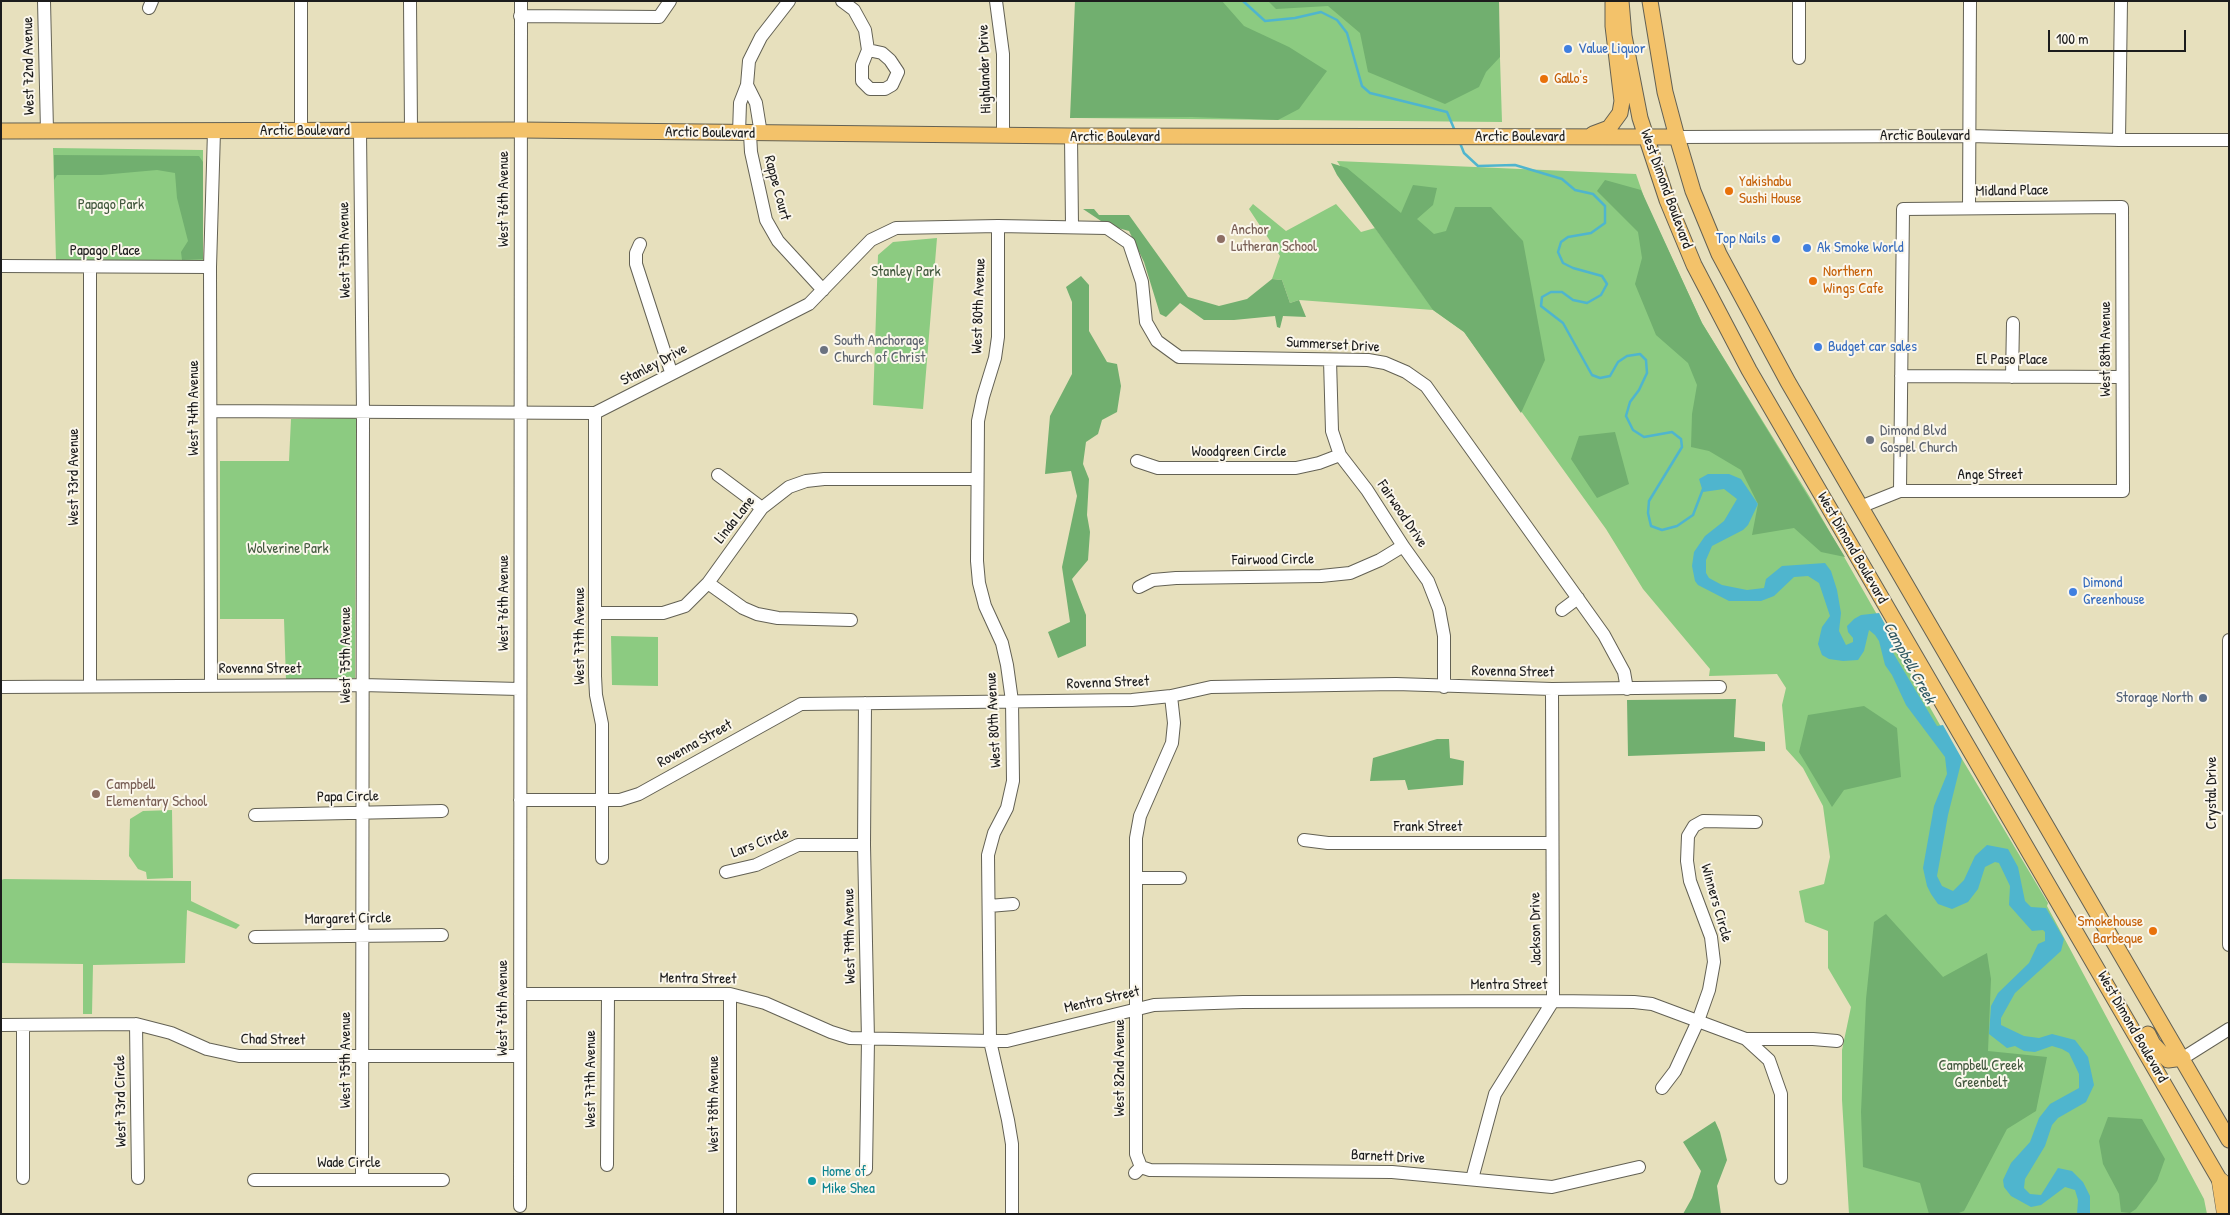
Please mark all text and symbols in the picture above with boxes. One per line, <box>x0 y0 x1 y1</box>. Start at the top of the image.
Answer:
street label: West 72nd Avenue <box>19 17 39 115</box>
scale bar <box>2050 20 2188 52</box>
street label: Highlander Drive <box>974 24 996 114</box>
text: 100 m <box>2056 28 2089 49</box>
place label: Value Liquor <box>1578 40 1645 58</box>
marker: Value Liquor <box>1562 43 1574 55</box>
place label: Gallo's <box>1554 70 1588 88</box>
marker: Gallo's <box>1538 73 1550 85</box>
street label: Arctic Boulevard <box>260 122 350 140</box>
street label: Arctic Boulevard <box>665 123 755 143</box>
street label: West Dimond Boulevard <box>1636 127 1696 251</box>
street label: Arctic Boulevard <box>1880 127 1970 145</box>
street label: Arctic Boulevard <box>1070 128 1160 146</box>
street label: Arctic Boulevard <box>1475 128 1565 146</box>
street label: West 76th Avenue <box>495 151 513 247</box>
street label: Rappe Court <box>760 154 794 222</box>
place label: Yakishabu Sushi House <box>1739 173 1802 208</box>
street label: Midland Place <box>1975 181 2049 201</box>
marker: Yakishabu Sushi House <box>1723 185 1735 197</box>
park label: Papago Park <box>78 196 144 214</box>
street label: West 75th Avenue <box>335 202 355 298</box>
place label: Anchor Lutheran School <box>1231 221 1317 256</box>
place label: Top Nails <box>1716 230 1766 248</box>
marker: Anchor Lutheran School <box>1215 233 1227 245</box>
marker: Top Nails <box>1770 233 1782 245</box>
place label: Ak Smoke World <box>1817 239 1904 257</box>
street label: Papago Place <box>70 242 140 260</box>
marker: Ak Smoke World <box>1801 242 1813 254</box>
street label: West 80th Avenue <box>968 258 990 354</box>
park label: Stanley Park <box>871 263 941 281</box>
place label: Northern Wings Cafe <box>1823 263 1884 298</box>
marker: Northern Wings Cafe <box>1807 275 1819 287</box>
street label: West 88th Avenue <box>2097 301 2115 397</box>
place label: South Anchorage Church of Christ <box>834 332 925 367</box>
street label: Summerset Drive <box>1286 334 1380 356</box>
place label: Budget car sales <box>1828 338 1917 356</box>
street label: Stanley Drive <box>618 340 690 390</box>
marker: Budget car sales <box>1812 341 1824 353</box>
marker: South Anchorage Church of Christ <box>818 344 830 356</box>
street label: El Paso Place <box>1976 351 2048 369</box>
street label: West 74th Avenue <box>185 360 203 456</box>
place label: Dimond Blvd Gospel Church <box>1880 422 1957 457</box>
street label: West 73rd Avenue <box>65 429 83 525</box>
marker: Dimond Blvd Gospel Church <box>1864 434 1876 446</box>
street label: Woodgreen Circle <box>1192 443 1286 461</box>
street label: Ange Street <box>1957 466 2023 484</box>
street label: Fairwood Drive <box>1373 477 1431 551</box>
street label: West Dimond Boulevard <box>1813 489 1891 607</box>
street label: Linda Lane <box>711 493 759 547</box>
park label: Wolverine Park <box>247 540 329 558</box>
street label: Fairwood Circle <box>1232 550 1314 570</box>
street label: West 76th Avenue <box>495 555 513 651</box>
place label: Dimond Greenhouse <box>2083 574 2145 609</box>
marker: Dimond Greenhouse <box>2067 586 2079 598</box>
street label: West 77th Avenue <box>571 587 589 685</box>
street label: West 75th Avenue <box>337 607 355 703</box>
water label: Campbell Creek <box>1879 619 1939 707</box>
street label: Rovenna Street <box>219 660 301 678</box>
street label: Rovenna Street <box>1472 662 1554 682</box>
street label: West 80th Avenue <box>983 672 1005 768</box>
street label: Rovenna Street <box>1066 673 1150 693</box>
place label: Storage North <box>2116 689 2193 707</box>
marker: Storage North <box>2197 692 2209 704</box>
street label: Rovenna Street <box>654 716 736 772</box>
street label: Crystal Drive <box>2203 757 2221 829</box>
place label: Campbell Elementary School <box>106 776 207 811</box>
street label: Papa Circle <box>317 787 379 807</box>
marker: Campbell Elementary School <box>90 788 102 800</box>
street label: Frank Street <box>1394 818 1462 836</box>
street label: Lars Circle <box>729 824 791 862</box>
street label: Winners Circle <box>1696 862 1736 944</box>
street label: West 79th Avenue <box>840 888 860 984</box>
street label: Jackson Drive <box>1526 892 1546 966</box>
street label: Margaret Circle <box>305 909 391 929</box>
place label: Smokehouse Barbeque <box>2078 913 2143 948</box>
marker: Smokehouse Barbeque <box>2147 925 2159 937</box>
street label: West 76th Avenue <box>494 960 512 1056</box>
street label: West Dimond Boulevard <box>2093 968 2171 1086</box>
street label: Mentra Street <box>659 969 737 989</box>
street label: Mentra Street <box>1471 976 1547 994</box>
street label: Mentra Street <box>1063 983 1141 1017</box>
street label: West 75th Avenue <box>337 1012 355 1108</box>
street label: West 82nd Avenue <box>1111 1019 1129 1117</box>
street label: Chad Street <box>241 1030 305 1050</box>
street label: West 77th Avenue <box>582 1030 600 1128</box>
street label: West 73rd Circle <box>111 1055 131 1147</box>
street label: West 78th Avenue <box>705 1056 723 1152</box>
park label: Campbell Creek Greenbelt <box>1939 1057 2023 1092</box>
street label: Barnett Drive <box>1351 1146 1425 1168</box>
street label: Wade Circle <box>317 1154 381 1172</box>
place label: Home of Mike Shea <box>822 1163 875 1198</box>
marker: Home of Mike Shea <box>806 1175 818 1187</box>

